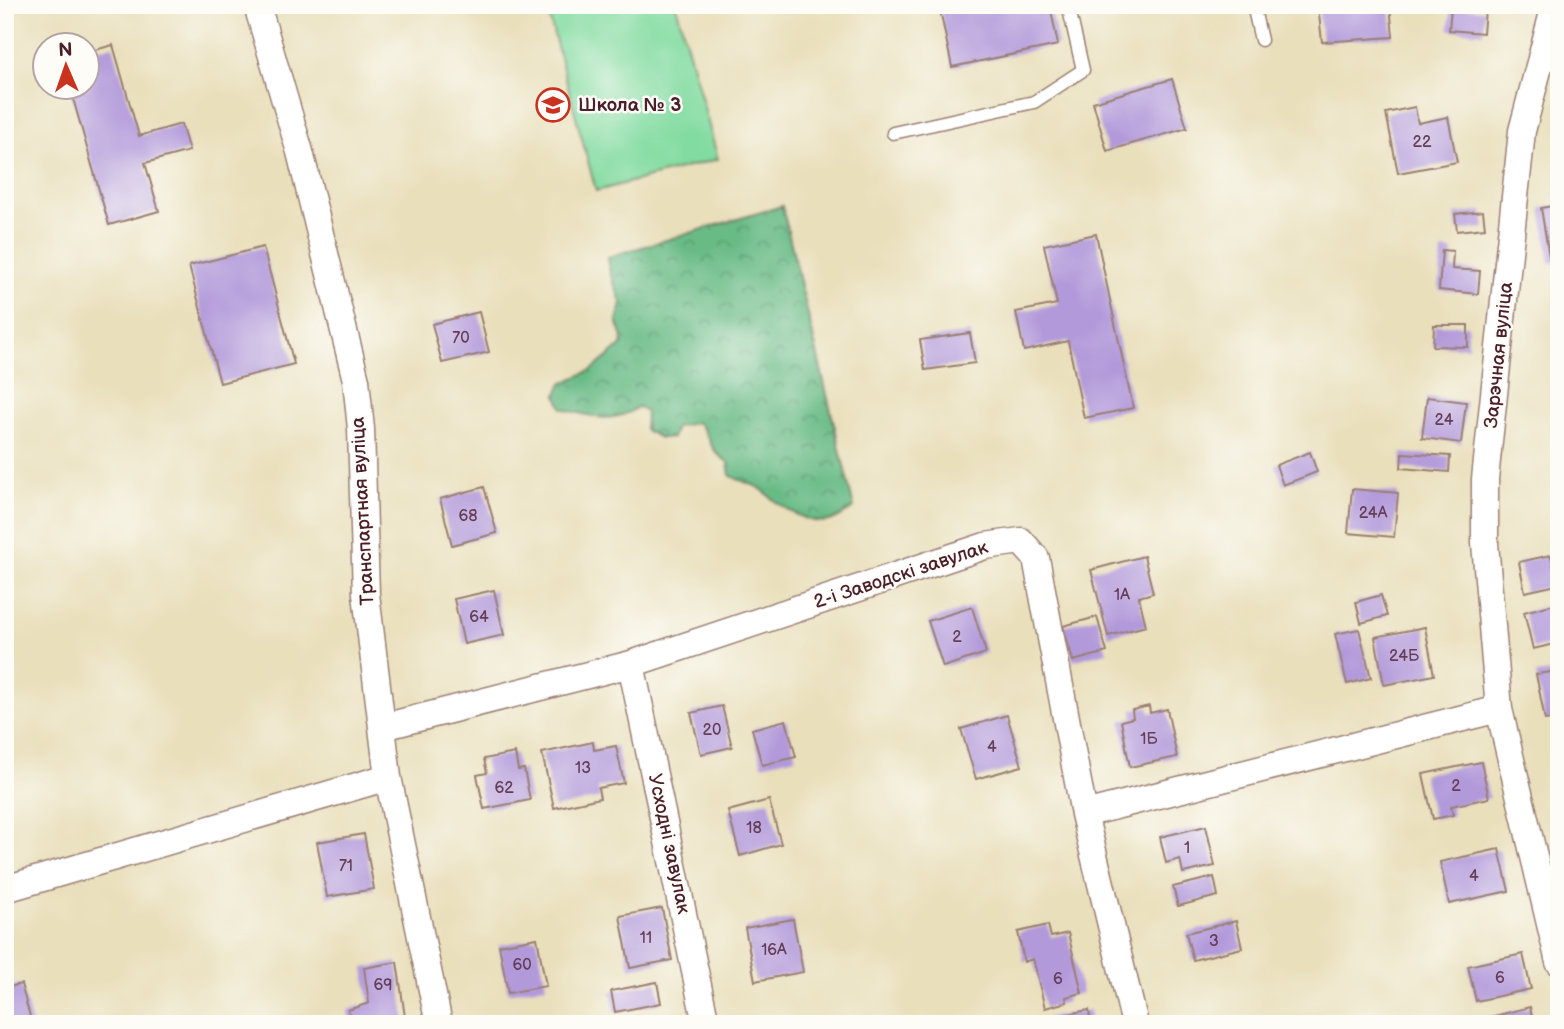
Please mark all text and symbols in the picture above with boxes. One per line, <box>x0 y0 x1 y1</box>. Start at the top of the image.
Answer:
north arrow <box>32 32 102 102</box>
text: N <box>58 39 73 62</box>
school or university icon: Школа № 3 <box>534 86 572 124</box>
place label: Школа № 3 <box>578 94 681 117</box>
house number: 22 <box>1413 133 1432 152</box>
street label: Зарэчная вуліца <box>1480 281 1518 429</box>
house number: 70 <box>452 329 470 348</box>
house number: 24 <box>1435 411 1454 430</box>
street label: Транспартная вуліца <box>347 416 379 606</box>
house number: 24А <box>1359 504 1388 523</box>
house number: 68 <box>458 507 478 526</box>
street label: 2-і Заводскі завулак <box>811 536 991 614</box>
house number: 1А <box>1114 586 1130 605</box>
house number: 64 <box>469 608 489 627</box>
house number: 2 <box>952 628 962 647</box>
house number: 24Б <box>1389 647 1420 666</box>
house number: 20 <box>703 721 721 740</box>
house number: 1Б <box>1140 730 1159 749</box>
house number: 4 <box>987 738 997 757</box>
house number: 13 <box>575 759 591 778</box>
street label: Усходні завулак <box>643 772 695 916</box>
house number: 2 <box>1451 777 1461 796</box>
house number: 62 <box>494 779 514 798</box>
house number: 18 <box>746 819 762 838</box>
house number: 1 <box>1184 839 1190 858</box>
house number: 71 <box>339 857 353 876</box>
house number: 4 <box>1469 867 1479 886</box>
house number: 11 <box>640 929 652 948</box>
house number: 3 <box>1209 932 1219 951</box>
house number: 16А <box>761 941 787 960</box>
house number: 60 <box>512 956 532 975</box>
house number: 6 <box>1495 969 1505 988</box>
house number: 6 <box>1053 970 1063 989</box>
house number: 69 <box>373 976 393 995</box>

